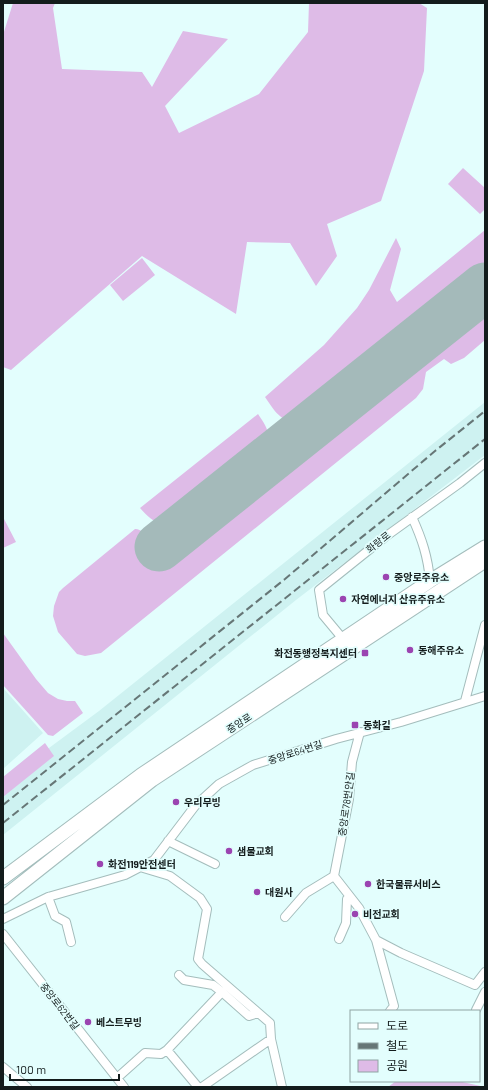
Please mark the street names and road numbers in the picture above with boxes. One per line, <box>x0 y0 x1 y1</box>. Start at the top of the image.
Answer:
street label: 화랑로 <box>363 529 393 555</box>
street label: 중앙로 <box>224 710 254 736</box>
street label: 중앙로64번길 <box>266 738 324 766</box>
street label: 중앙로78번안길 <box>336 771 356 837</box>
street label: 중앙로62번길 <box>38 980 82 1032</box>

